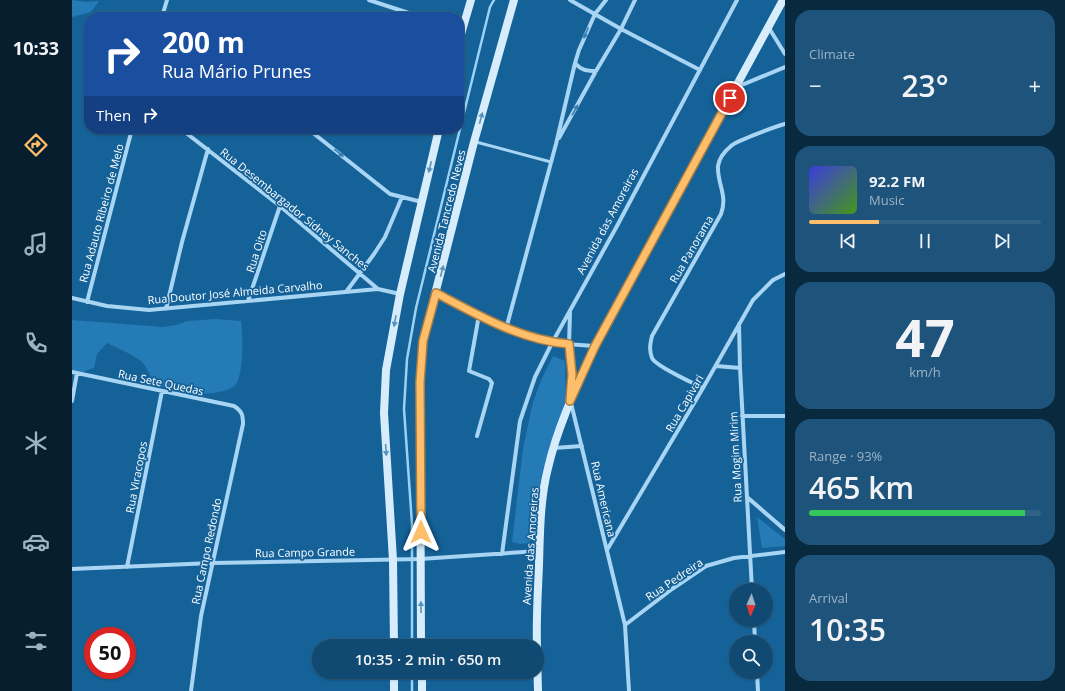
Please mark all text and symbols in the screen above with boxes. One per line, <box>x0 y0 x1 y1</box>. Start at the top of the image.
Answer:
text: 200 m <box>162 23 245 61</box>
icon: right <box>96 28 148 80</box>
one-way arrow <box>583 28 589 39</box>
text: 10:33 <box>13 36 59 60</box>
text: Climate <box>809 45 855 63</box>
text: Rua Mário Prunes <box>162 59 311 83</box>
text: 23° <box>901 65 949 106</box>
text: − <box>809 70 822 100</box>
text: + <box>1028 70 1041 100</box>
pin <box>713 81 747 115</box>
icon: arrive <box>719 87 741 109</box>
icon: right <box>139 104 161 126</box>
one-way arrow <box>571 104 578 116</box>
text: Then <box>96 105 131 125</box>
one-way arrow <box>478 111 484 123</box>
icon: directions <box>22 131 50 159</box>
street label: Rua Adauto Ribeiro de Melo <box>75 142 127 284</box>
street label: Rua Desembargador Sidney Sanches <box>217 144 373 274</box>
street label: Avenida Tancredo Neves <box>423 148 469 274</box>
one-way arrow <box>333 149 344 158</box>
one-way arrow <box>427 161 433 173</box>
street label: Avenida das Amoreiras <box>573 165 641 277</box>
text: 92.2 FM <box>869 171 925 191</box>
text: Music <box>869 191 904 209</box>
street label: Rua Panorama <box>666 213 716 285</box>
street label: Rua Oito <box>242 227 270 274</box>
icon: music <box>22 230 50 258</box>
icon: previous <box>837 230 859 252</box>
icon: pause <box>914 230 936 252</box>
icon: next <box>991 230 1013 252</box>
one-way arrow <box>439 265 445 277</box>
street label: Rua Doutor José Almeida Carvalho <box>147 277 323 307</box>
text: 47 <box>895 301 955 372</box>
one-way arrow <box>391 315 397 327</box>
icon: phone <box>22 329 50 357</box>
text: km/h <box>909 363 941 381</box>
street label: Rua Sete Quedas <box>117 366 205 398</box>
street label: Rua Capivari <box>662 372 706 434</box>
street label: Rua Mogim Mirim <box>725 411 745 503</box>
icon: climate <box>22 429 50 457</box>
street label: Rua Viracopos <box>122 440 150 514</box>
one-way arrow <box>382 444 389 456</box>
text: Range · 93% <box>809 447 882 465</box>
street label: Rua Americana <box>588 460 620 538</box>
text: 465 km <box>809 467 914 508</box>
street label: Avenida das Amoreiras <box>518 487 542 605</box>
street label: Rua Campo Redondo <box>187 496 225 606</box>
position arrow <box>400 511 442 553</box>
icon: car <box>22 528 50 556</box>
street label: Rua Campo Grande <box>255 544 355 560</box>
street label: Rua Pedreira <box>642 554 706 604</box>
north arrow <box>729 583 773 627</box>
map controls <box>729 583 773 679</box>
text: Arrival <box>809 589 848 607</box>
one-way arrow <box>418 600 424 613</box>
text: 10:35 <box>809 609 886 650</box>
icon: filters <box>22 627 50 655</box>
speed limit sign: 50 <box>84 627 136 679</box>
button: search <box>729 635 773 679</box>
text: 10:35 · 2 min · 650 m <box>355 649 501 669</box>

